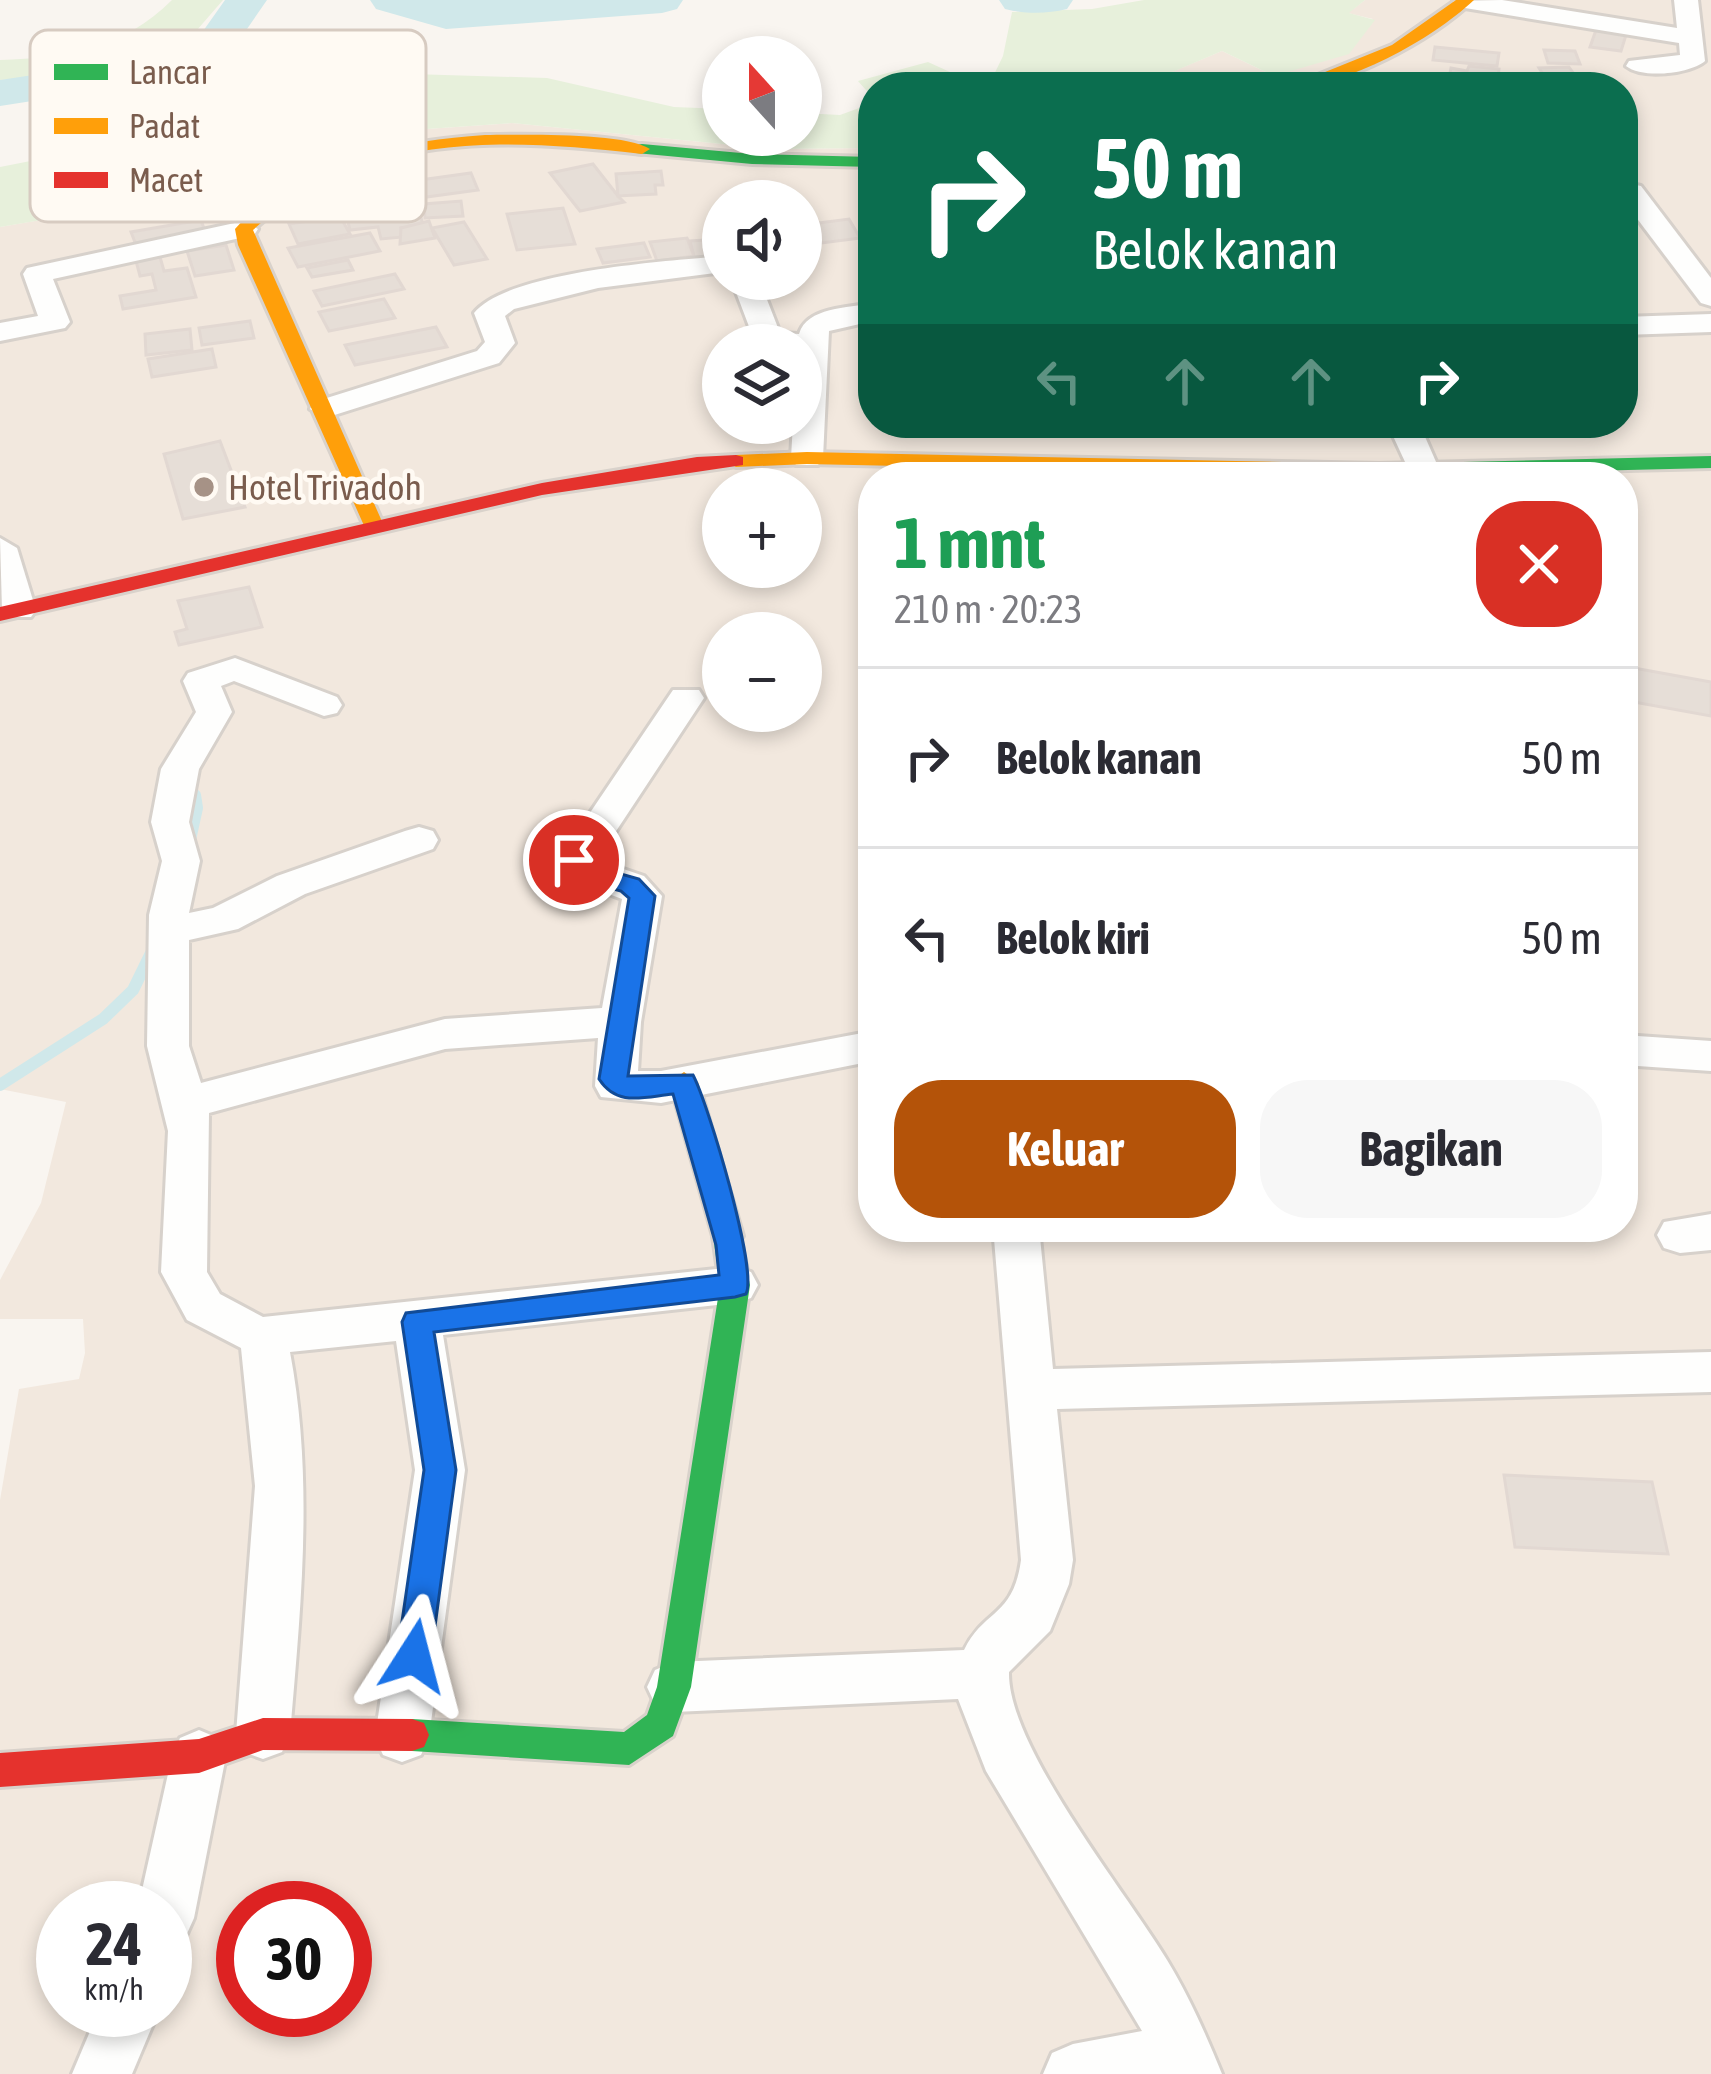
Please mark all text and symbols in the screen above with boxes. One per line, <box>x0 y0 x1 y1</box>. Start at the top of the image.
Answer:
legend <box>30 30 426 222</box>
north arrow <box>702 36 822 156</box>
map controls <box>702 36 822 732</box>
text: Lancar <box>129 53 212 91</box>
text: Padat <box>129 107 200 145</box>
icon: right <box>894 120 1050 276</box>
text: 50 m <box>1092 120 1243 216</box>
text: Macet <box>129 161 203 199</box>
button: sound <box>702 180 822 300</box>
text: Belok kanan <box>1092 219 1339 280</box>
button: layers <box>702 324 822 444</box>
icon: left <box>1026 348 1092 414</box>
icon: ahead <box>1152 348 1218 414</box>
icon: ahead <box>1278 348 1344 414</box>
icon: right <box>1404 348 1470 414</box>
place label: Hotel Trivadoh <box>228 466 422 508</box>
button: + <box>702 468 822 588</box>
marker: Hotel Trivadoh <box>191 474 217 500</box>
text: 1 mnt <box>894 501 1045 583</box>
button: close <box>1476 501 1602 627</box>
text: 210 m · 20:23 <box>894 587 1083 631</box>
button: − <box>702 612 822 732</box>
icon: right <box>894 725 960 791</box>
text: Belok kanan <box>996 732 1202 784</box>
text: 50 m <box>1521 732 1602 784</box>
pin <box>523 809 625 911</box>
icon: arrive <box>541 827 607 893</box>
icon: left <box>894 905 960 971</box>
text: Belok kiri <box>996 912 1150 964</box>
text: 50 m <box>1521 912 1602 964</box>
button: Keluar <box>894 1080 1236 1218</box>
button: Bagikan <box>1260 1080 1602 1218</box>
position arrow <box>351 1593 477 1719</box>
speed limit sign: 30 <box>216 1881 372 2037</box>
text: 24 <box>86 1909 142 1978</box>
text: km/h <box>84 1972 144 2006</box>

